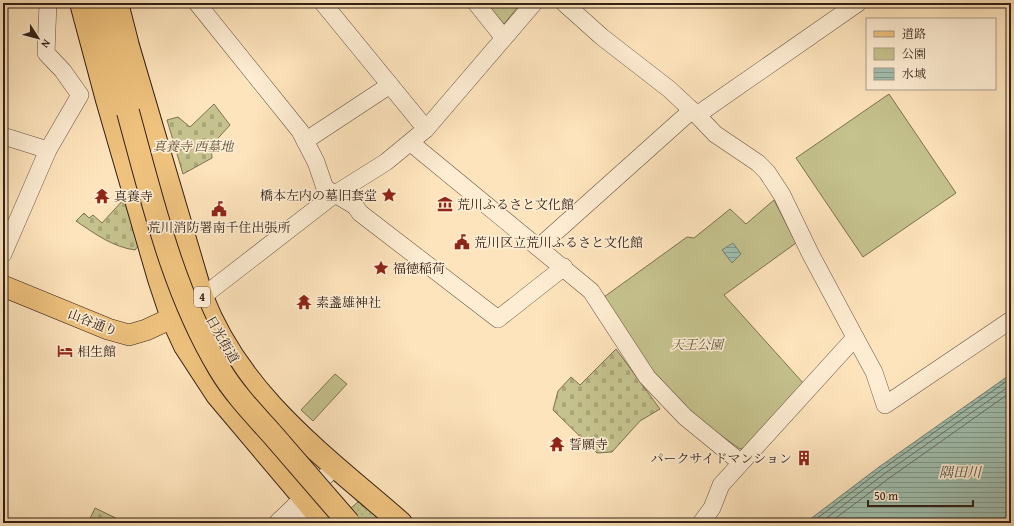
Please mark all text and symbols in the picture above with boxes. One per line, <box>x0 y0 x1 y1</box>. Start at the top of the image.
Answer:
north arrow <box>18 18 58 58</box>
legend <box>866 18 996 90</box>
text: 道路 <box>902 25 926 42</box>
text: N <box>37 36 55 52</box>
text: 公園 <box>902 45 926 62</box>
text: 水域 <box>902 65 926 82</box>
park label: 真養寺 西墓地 <box>153 137 235 156</box>
place label: 橋本左内の墓旧套堂 <box>260 186 377 205</box>
place icon: 橋本左内の墓旧套堂 <box>380 186 398 204</box>
temple icon: 真養寺 <box>93 187 111 205</box>
place label: 真養寺 <box>114 187 153 206</box>
museum icon: 荒川ふるさと文化館 <box>436 195 454 213</box>
place label: 荒川ふるさと文化館 <box>457 195 574 214</box>
public building icon: 荒川消防署南千住出張所 <box>210 200 228 218</box>
place label: 荒川消防署南千住出張所 <box>147 218 291 237</box>
public building icon: 荒川区立荒川ふるさと文化館 <box>453 233 471 251</box>
place label: 荒川区立荒川ふるさと文化館 <box>474 233 643 252</box>
place icon: 福徳稲荷 <box>372 259 390 277</box>
place label: 福徳稲荷 <box>393 259 445 278</box>
road number: 4 <box>194 287 210 307</box>
temple icon: 素盞雄神社 <box>295 293 313 311</box>
place label: 素盞雄神社 <box>316 293 381 312</box>
street label: 山谷通り <box>65 304 121 341</box>
street label: 日光街道 <box>201 312 244 367</box>
park label: 天王公園 <box>671 335 725 354</box>
hotel icon: 相生館 <box>56 342 74 360</box>
place label: 相生館 <box>77 342 116 361</box>
temple icon: 誓願寺 <box>548 435 566 453</box>
place label: 誓願寺 <box>569 435 608 454</box>
place label: パークサイドマンション <box>650 449 792 468</box>
building icon: パークサイドマンション <box>795 449 813 467</box>
water label: 隅田川 <box>939 462 983 482</box>
scale bar <box>868 482 973 508</box>
text: 50 m <box>874 487 898 504</box>

